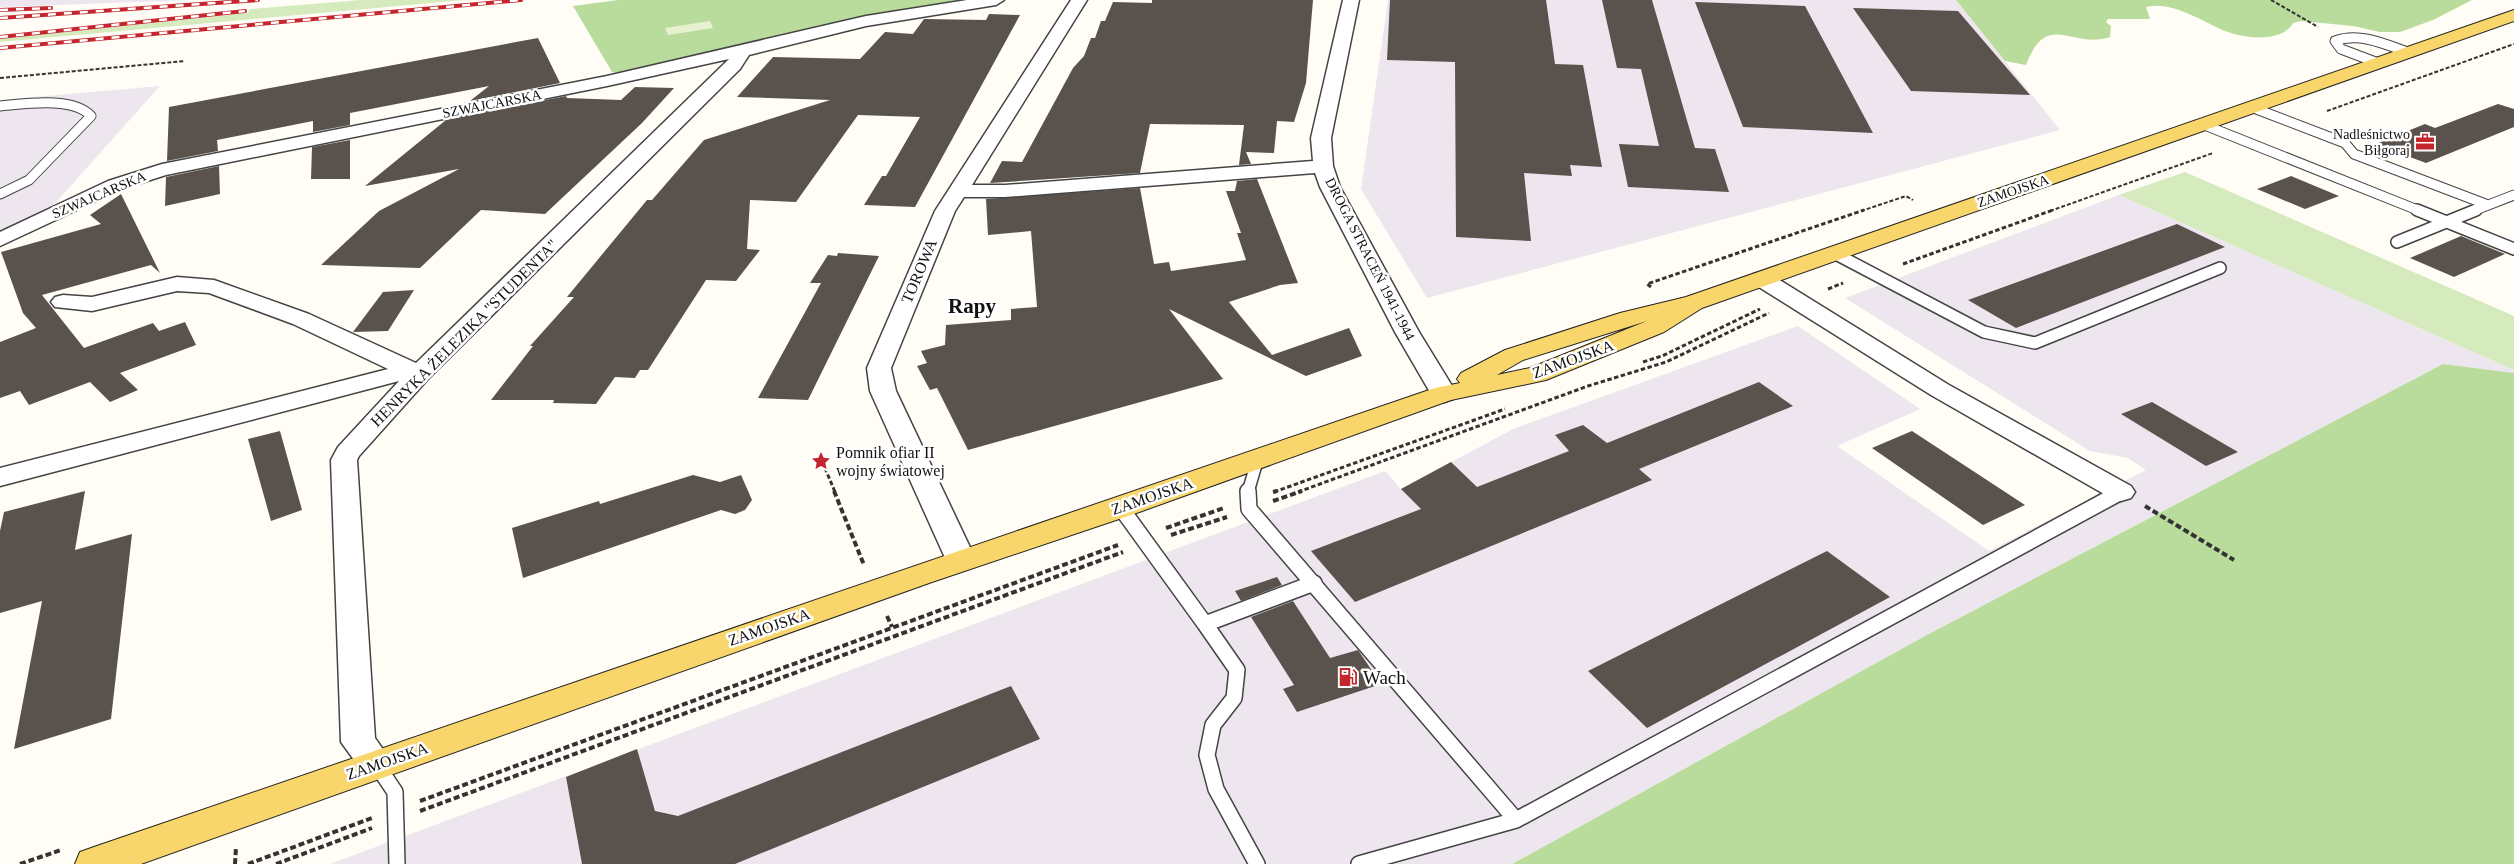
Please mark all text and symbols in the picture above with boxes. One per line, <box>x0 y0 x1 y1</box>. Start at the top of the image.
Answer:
street label: SZWAJCARSKA <box>441 87 544 121</box>
place label: Nadleśnictwo Biłgoraj <box>2333 127 2410 158</box>
office icon: Nadleśnictwo Biłgoraj <box>2414 131 2436 153</box>
street label: SZWAJCARSKA <box>50 168 149 222</box>
street label: ZAMOJSKA <box>1975 171 2052 210</box>
street label: DROGA STRACEŃ 1941-1944 <box>1322 175 1419 343</box>
street label: HENRYKA ŻELEZIKA "STUDENTA" <box>367 236 561 430</box>
street label: TOROWA <box>898 236 940 306</box>
district label: Rapy <box>948 294 996 318</box>
street label: ZAMOJSKA <box>1530 336 1616 382</box>
place label: Pomnik ofiar II wojny światowej <box>836 444 945 480</box>
place icon: Pomnik ofiar II wojny światowej <box>810 450 832 472</box>
street label: ZAMOJSKA <box>1109 474 1196 518</box>
street label: ZAMOJSKA <box>726 605 813 649</box>
fuel station icon: Wach <box>1337 666 1359 688</box>
place label: Wach <box>1363 667 1406 688</box>
street label: ZAMOJSKA <box>344 739 431 783</box>

